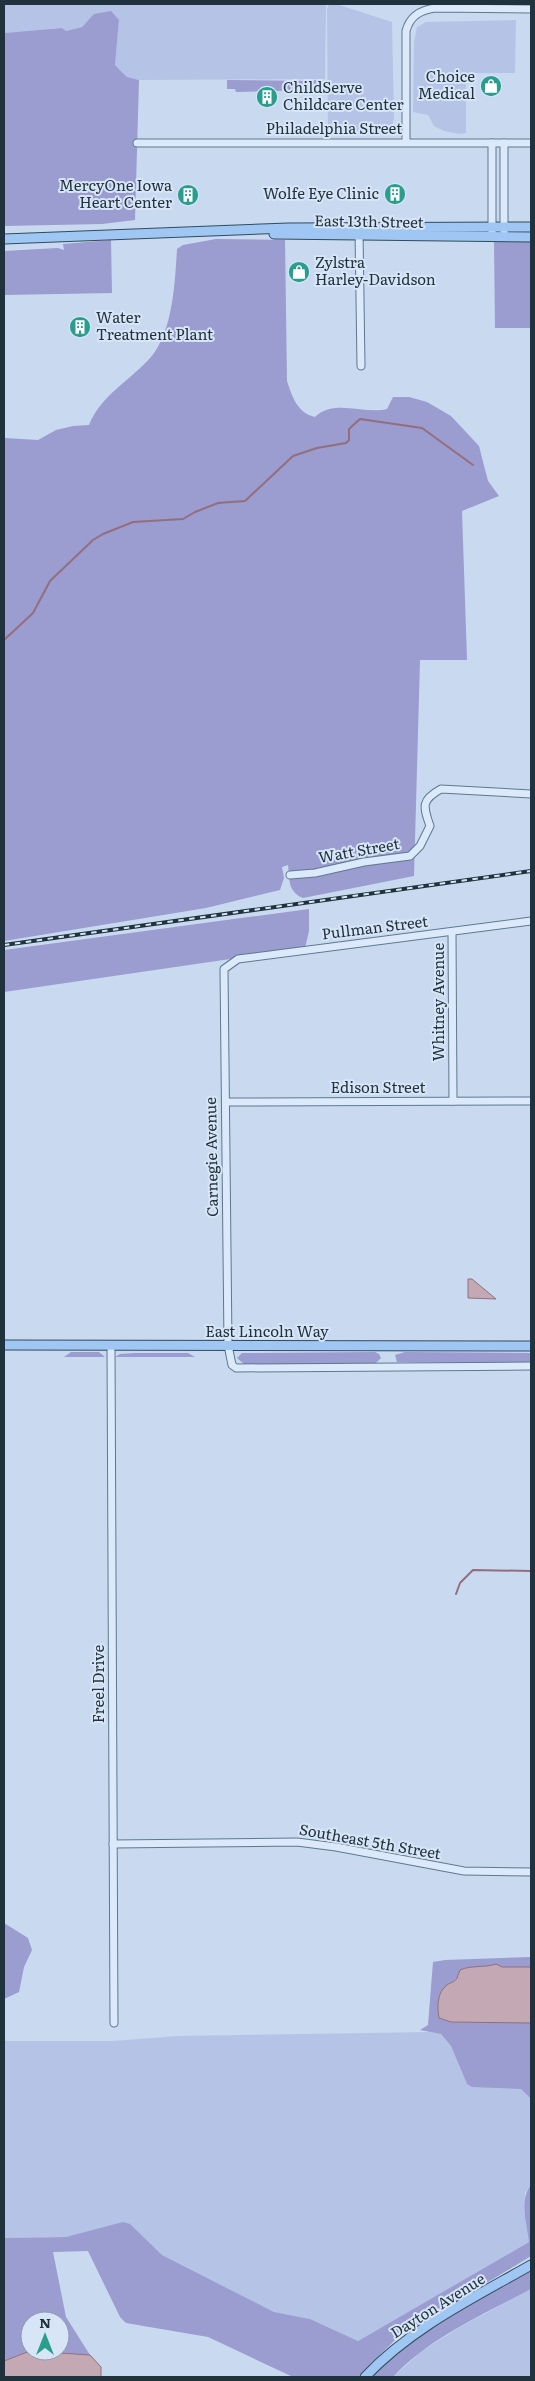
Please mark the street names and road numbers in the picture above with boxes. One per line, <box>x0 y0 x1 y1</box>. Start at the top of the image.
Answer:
street label: Philadelphia Street <box>266 116 402 139</box>
street label: East 13th Street <box>314 208 424 233</box>
street label: Watt Street <box>316 831 401 868</box>
street label: Pullman Street <box>320 909 429 944</box>
street label: Whitney Avenue <box>426 943 449 1061</box>
street label: Edison Street <box>331 1075 426 1098</box>
street label: Carnegie Avenue <box>198 1097 223 1217</box>
street label: East Lincoln Way <box>205 1319 329 1342</box>
street label: Freel Drive <box>86 1644 109 1723</box>
street label: Southeast 5th Street <box>298 1817 443 1864</box>
street label: Dayton Avenue <box>385 2266 489 2343</box>

